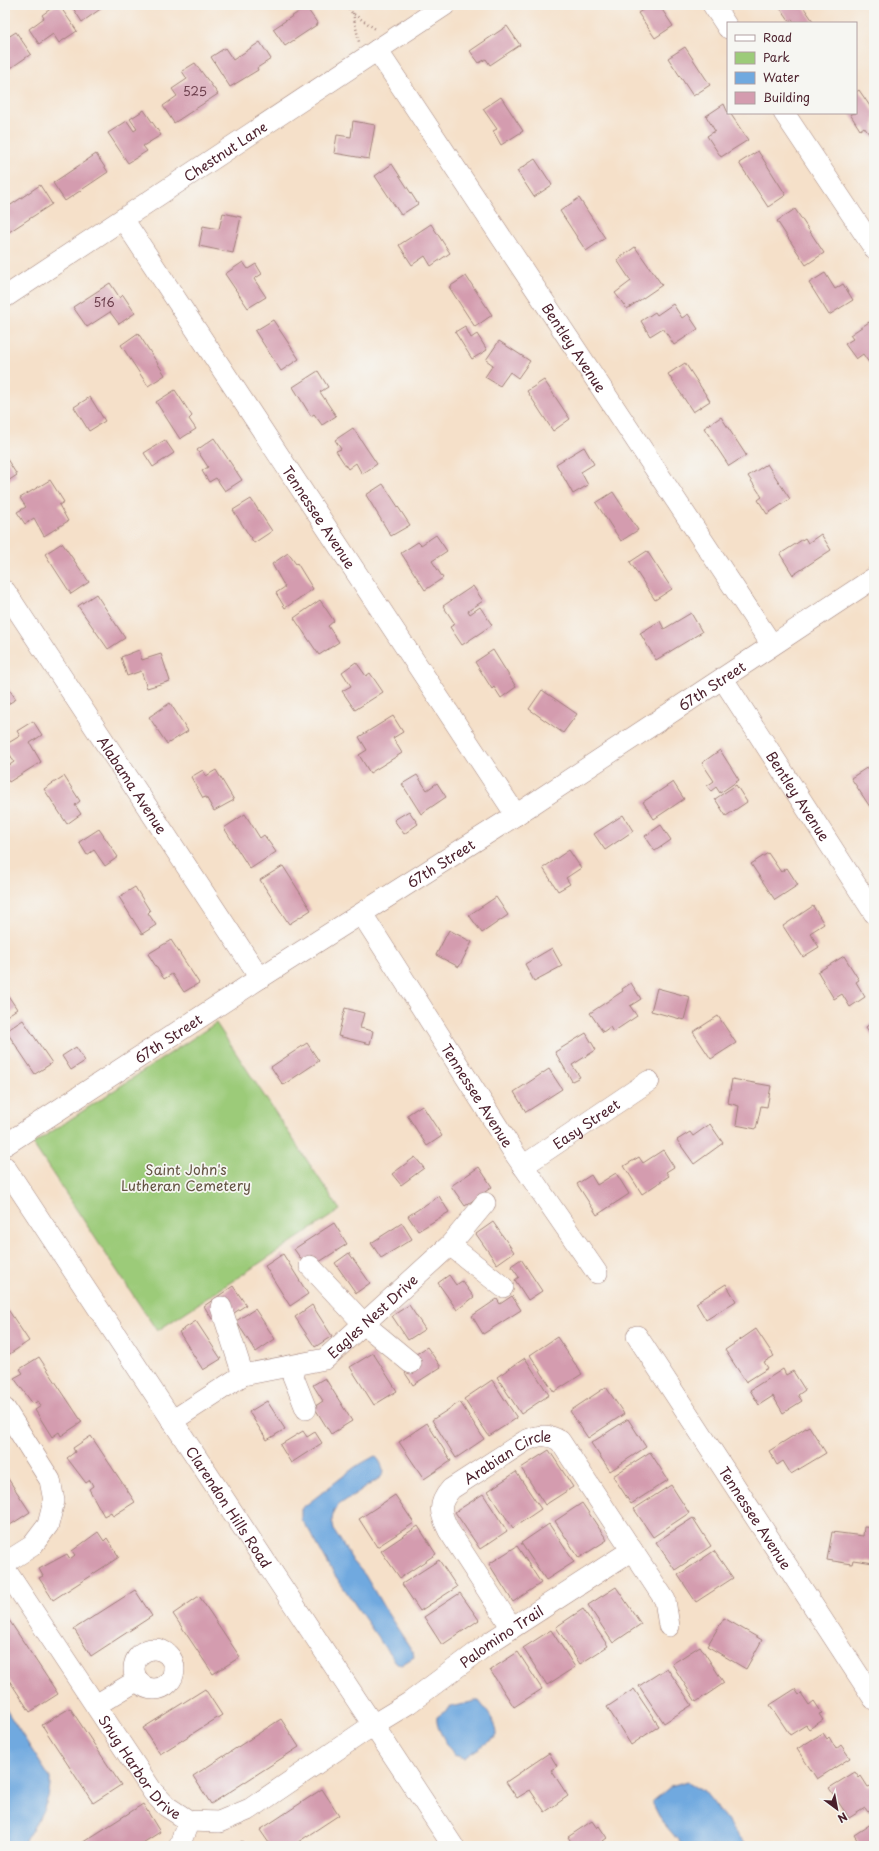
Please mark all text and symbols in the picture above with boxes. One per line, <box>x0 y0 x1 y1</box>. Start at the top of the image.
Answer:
legend <box>727 22 857 114</box>
text: Road <box>763 28 792 46</box>
text: Park <box>763 48 790 66</box>
text: Water <box>763 68 800 86</box>
house number: 525 <box>183 82 207 100</box>
text: Building <box>763 88 810 106</box>
street label: Chestnut Lane <box>179 116 271 186</box>
house number: 516 <box>93 293 115 311</box>
street label: Bentley Avenue <box>537 299 612 396</box>
street label: Tennessee Avenue <box>278 461 361 573</box>
street label: 67th Street <box>674 655 750 715</box>
street label: Alabama Avenue <box>93 732 173 838</box>
street label: Bentley Avenue <box>762 747 835 845</box>
street label: 67th Street <box>403 833 479 892</box>
street label: 67th Street <box>130 1008 206 1068</box>
street label: Tennessee Avenue <box>437 1039 519 1151</box>
street label: Easy Street <box>548 1093 624 1154</box>
park label: Saint John's Lutheran Cemetery <box>121 1159 251 1196</box>
street label: Eagles Nest Drive <box>322 1269 422 1363</box>
street label: Arabian Circle <box>459 1425 553 1489</box>
street label: Clarendon Hills Road <box>181 1442 277 1572</box>
street label: Tennessee Avenue <box>714 1462 797 1574</box>
street label: Palomino Trail <box>455 1600 547 1672</box>
street label: Snug Harbor Drive <box>94 1710 186 1824</box>
north arrow <box>817 1789 857 1829</box>
text: N <box>834 1808 851 1828</box>

